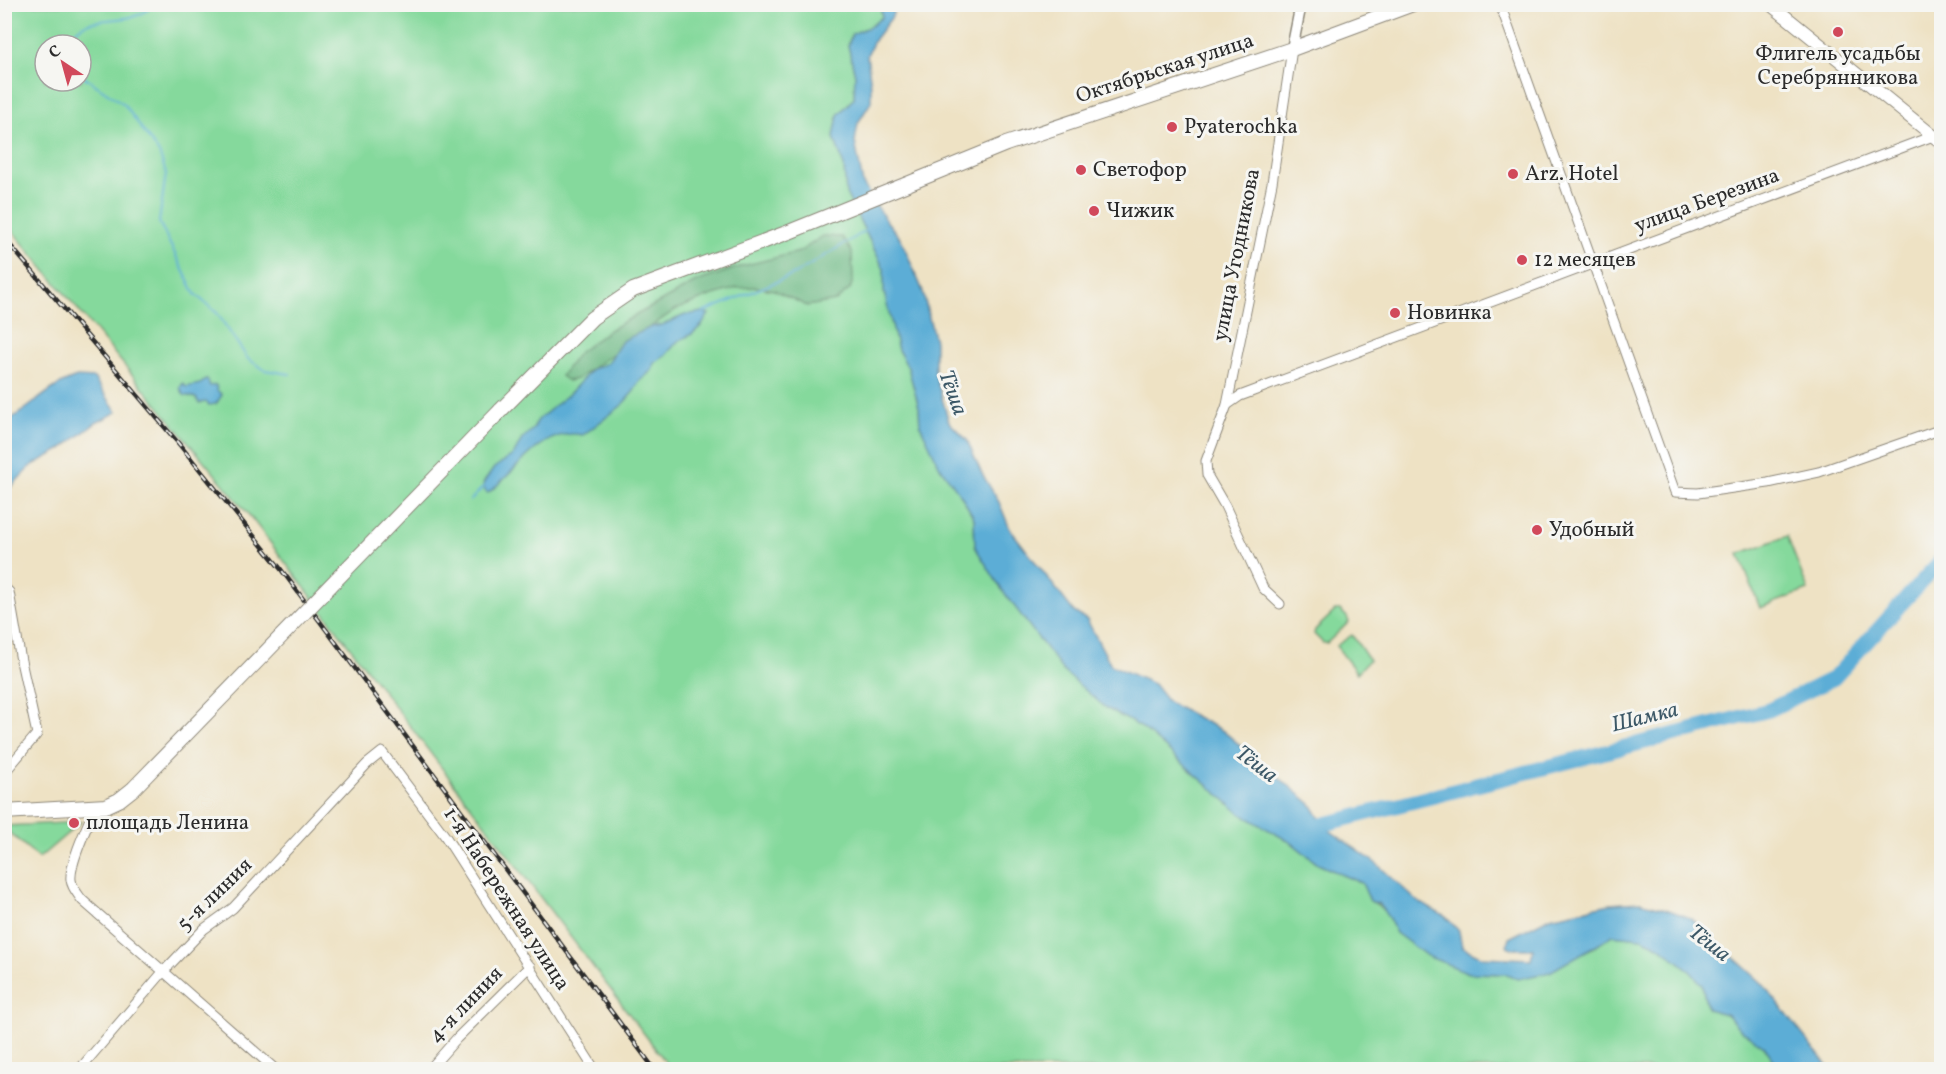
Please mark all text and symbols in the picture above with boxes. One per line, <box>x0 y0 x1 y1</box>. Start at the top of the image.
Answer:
marker: Флигель усадьбы Серебрянникова <box>1831 25 1845 39</box>
street label: Октябрьская улица <box>1072 27 1258 111</box>
north arrow <box>33 33 93 93</box>
place label: Флигель усадьбы Серебрянникова <box>1755 40 1921 93</box>
text: С <box>45 41 66 64</box>
place label: Pyaterochka <box>1184 113 1298 142</box>
marker: Pyaterochka <box>1165 120 1179 134</box>
place label: Светофор <box>1093 156 1187 185</box>
place label: Arz. Hotel <box>1525 160 1619 189</box>
street label: улица Березина <box>1630 161 1784 241</box>
marker: Светофор <box>1074 163 1088 177</box>
street label: улица Угодникова <box>1206 166 1268 344</box>
marker: Arz. Hotel <box>1506 167 1520 181</box>
place label: Чижик <box>1106 197 1174 226</box>
marker: Чижик <box>1087 204 1101 218</box>
place label: 12 месяцев <box>1534 246 1636 275</box>
marker: 12 месяцев <box>1515 253 1529 267</box>
place label: Новинка <box>1407 299 1492 328</box>
marker: Новинка <box>1388 306 1402 320</box>
water label: Тёша <box>930 366 974 420</box>
place label: Удобный <box>1549 516 1634 545</box>
marker: Удобный <box>1530 523 1544 537</box>
water label: Шамка <box>1608 695 1682 741</box>
water label: Тёша <box>1228 739 1284 791</box>
street label: 1-я Набережная улица <box>436 801 576 997</box>
place label: площадь Ленина <box>86 809 249 838</box>
marker: площадь Ленина <box>67 816 81 830</box>
street label: 5-я линия <box>171 852 259 938</box>
water label: Тёша <box>1681 918 1737 970</box>
street label: 4-я линия <box>422 960 510 1050</box>

